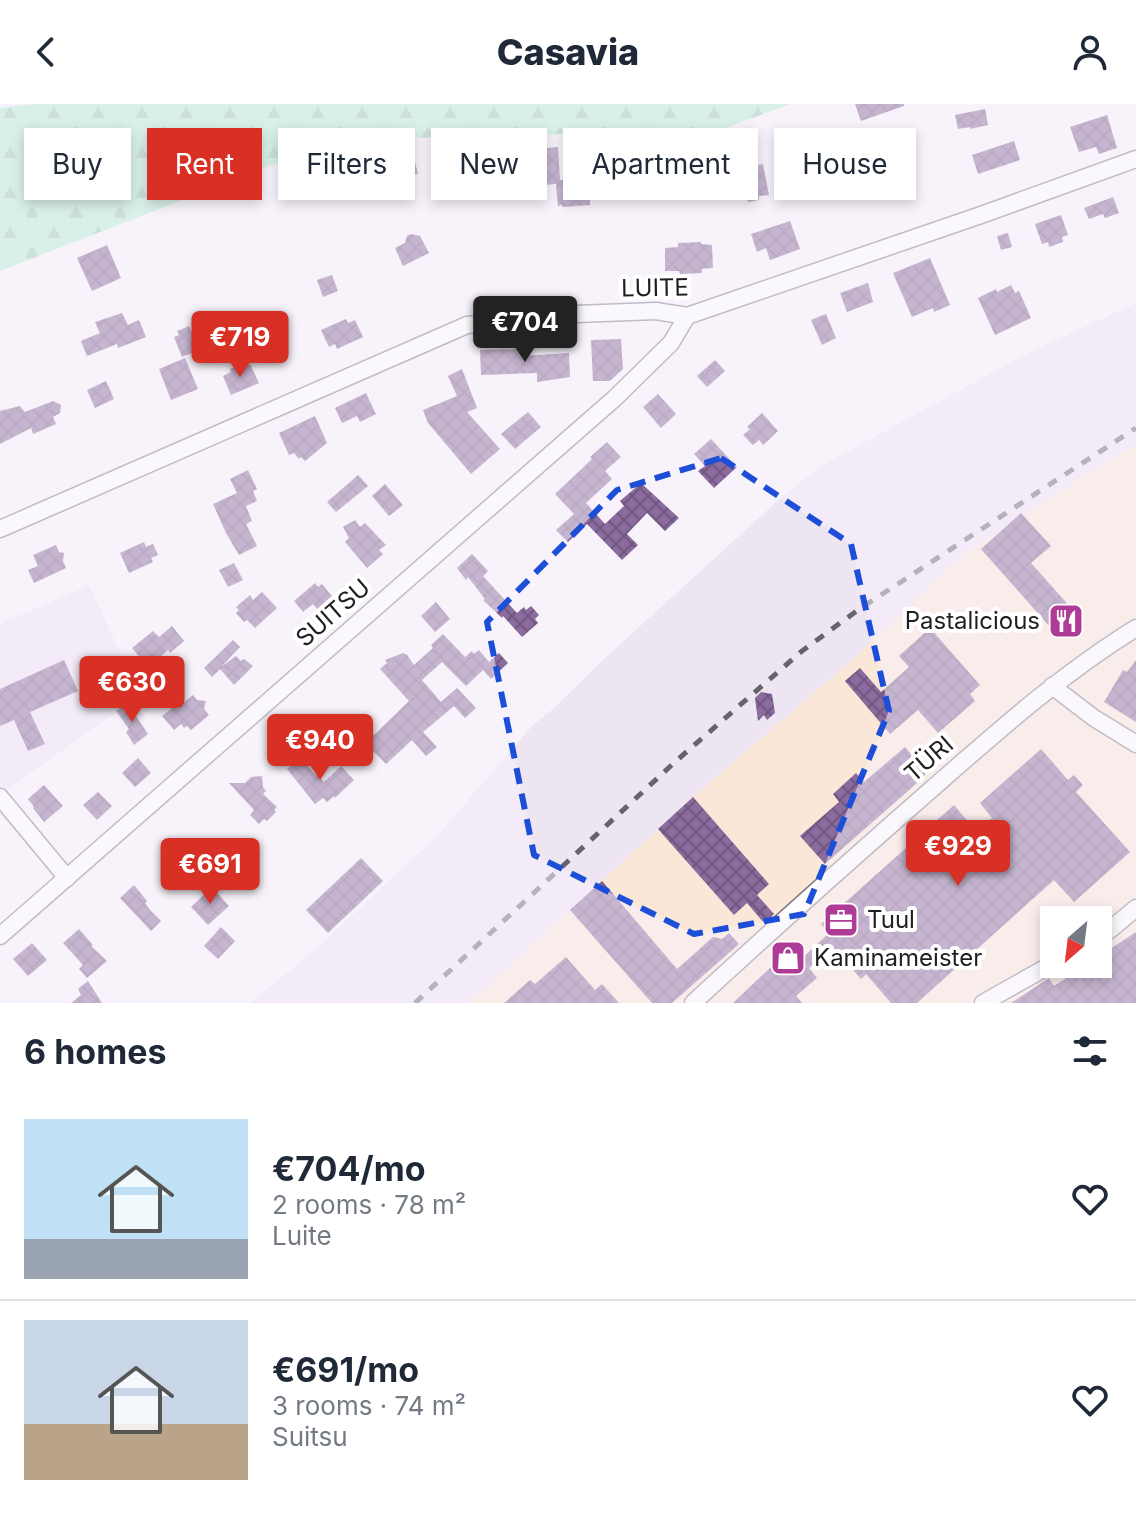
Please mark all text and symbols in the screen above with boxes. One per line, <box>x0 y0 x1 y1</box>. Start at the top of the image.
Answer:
icon: back <box>24 30 68 74</box>
text: Casavia <box>497 30 639 74</box>
icon: person <box>1068 30 1112 74</box>
chip: Buy <box>24 128 131 200</box>
chip: Rent <box>147 128 262 200</box>
chip: Filters <box>278 128 415 200</box>
chip: New <box>431 128 547 200</box>
chip: Apartment <box>563 128 758 200</box>
chip: House <box>774 128 916 200</box>
street label: LUITE <box>621 272 689 303</box>
pin: €704 <box>478 296 572 364</box>
text: €704 <box>491 306 559 337</box>
pin: €719 <box>193 311 287 379</box>
text: €719 <box>209 321 271 352</box>
street label: SUITSU <box>290 573 376 653</box>
restaurant icon: Pastalicious <box>1047 602 1085 640</box>
place label: Pastalicious <box>905 606 1040 635</box>
pin: €630 <box>85 656 179 724</box>
text: €630 <box>98 666 167 697</box>
pin: €940 <box>273 714 367 782</box>
text: €940 <box>285 724 355 755</box>
street label: TÜRI <box>898 730 959 788</box>
pin: €929 <box>911 820 1005 888</box>
text: €929 <box>924 830 992 861</box>
pin: €691 <box>163 838 257 906</box>
text: €691 <box>179 848 241 879</box>
office icon: Tuul <box>822 901 860 939</box>
place label: Tuul <box>867 905 915 934</box>
north arrow <box>1040 906 1112 978</box>
map controls <box>1040 906 1112 978</box>
shop icon: Kaminameister <box>769 939 807 977</box>
place label: Kaminameister <box>814 943 982 972</box>
icon: filters <box>1068 1029 1112 1073</box>
text: 6 homes <box>24 1031 166 1072</box>
text: €704/mo <box>272 1148 426 1189</box>
icon: home <box>88 1151 184 1247</box>
icon: heart <box>1068 1177 1112 1221</box>
text: 2 rooms · 78 m² <box>272 1189 466 1220</box>
text: Luite <box>272 1220 332 1251</box>
text: €691/mo <box>272 1349 419 1390</box>
icon: home <box>88 1352 184 1448</box>
icon: heart <box>1068 1378 1112 1422</box>
text: 3 rooms · 74 m² <box>272 1390 466 1421</box>
text: Suitsu <box>272 1421 348 1452</box>

